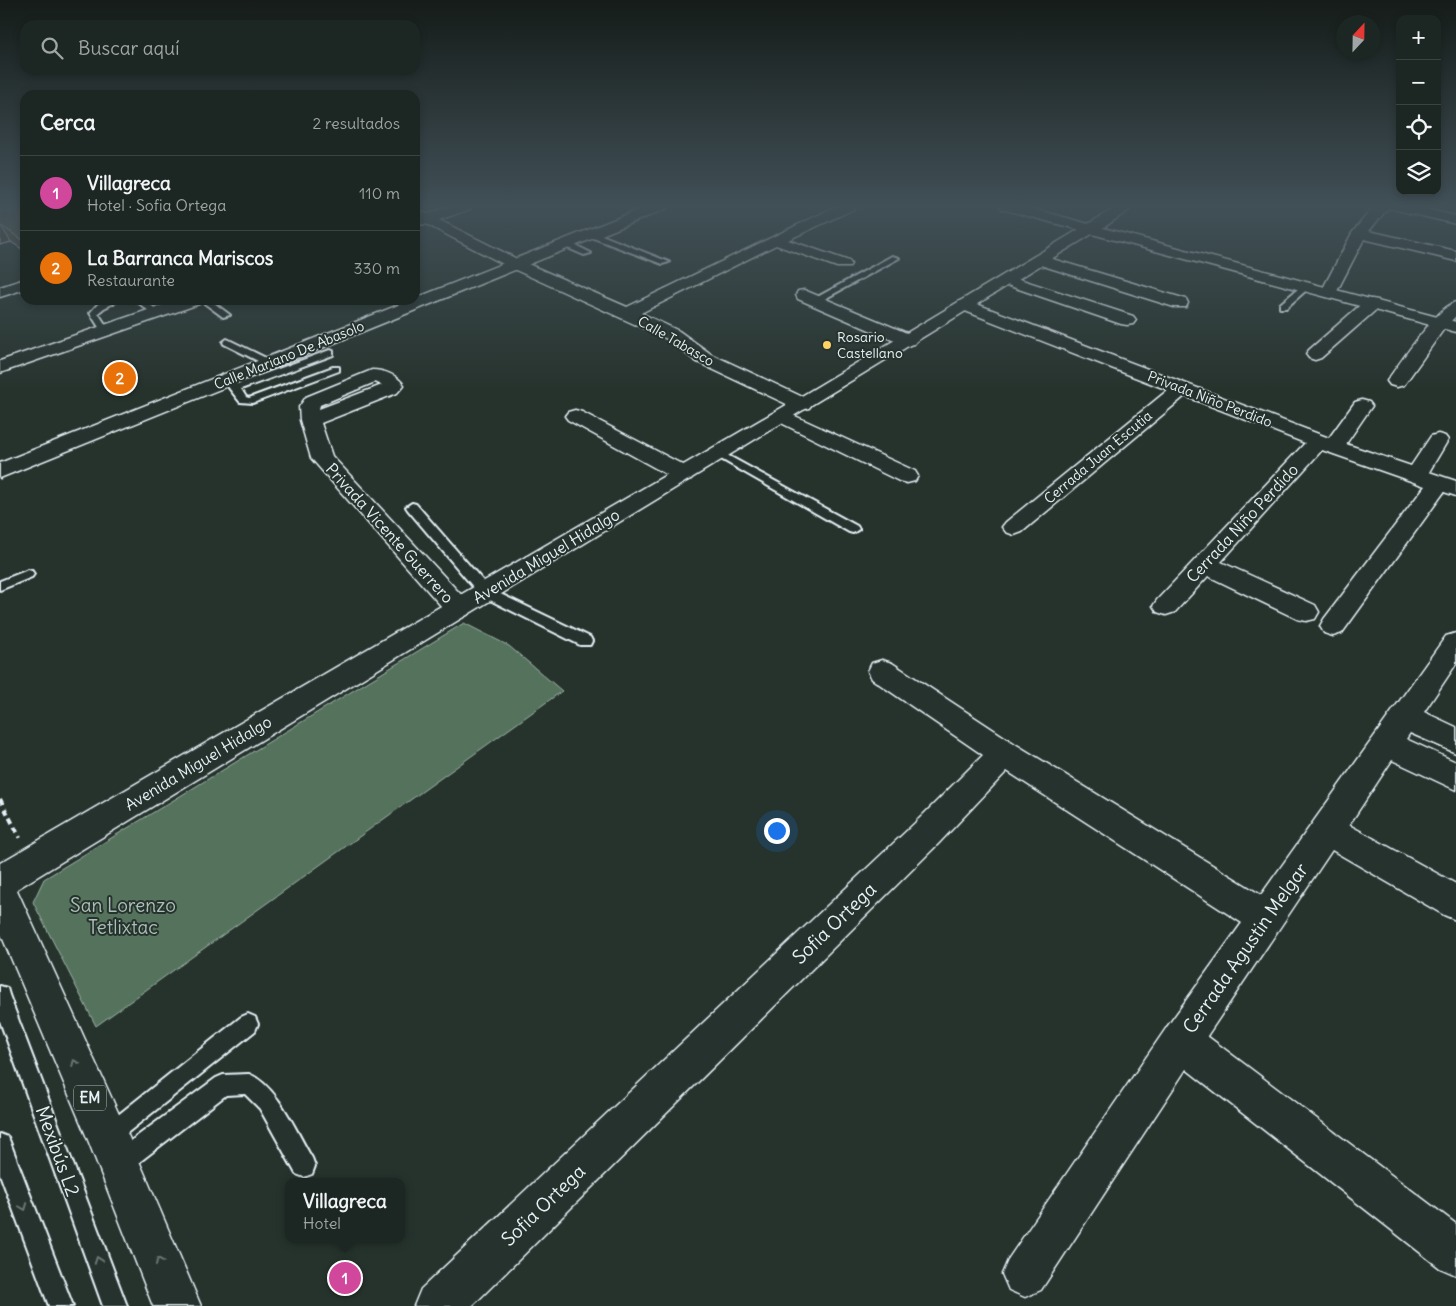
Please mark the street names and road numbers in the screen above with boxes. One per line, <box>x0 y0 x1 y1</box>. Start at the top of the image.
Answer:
street label: Calle Tabasco <box>634 312 718 370</box>
street label: Calle Mariano De Abasolo <box>211 317 367 393</box>
street label: Privada Niño Perdido <box>1145 367 1275 431</box>
street label: Cerrada Juan Escutia <box>1040 407 1156 507</box>
street label: Privada Vicente Guerrero <box>322 459 458 607</box>
street label: Cerrada Niño Perdido <box>1182 459 1302 587</box>
street label: Avenida Miguel Hidalgo <box>469 504 623 608</box>
street label: Avenida Miguel Hidalgo <box>121 711 275 815</box>
street label: Cerrada Agustin Melgar <box>1177 858 1313 1038</box>
street label: Sofia Ortega <box>787 877 881 969</box>
road number: EM <box>74 1086 106 1110</box>
street label: Mexibús L2 <box>31 1102 85 1200</box>
street label: Sofia Ortega <box>496 1159 590 1251</box>

